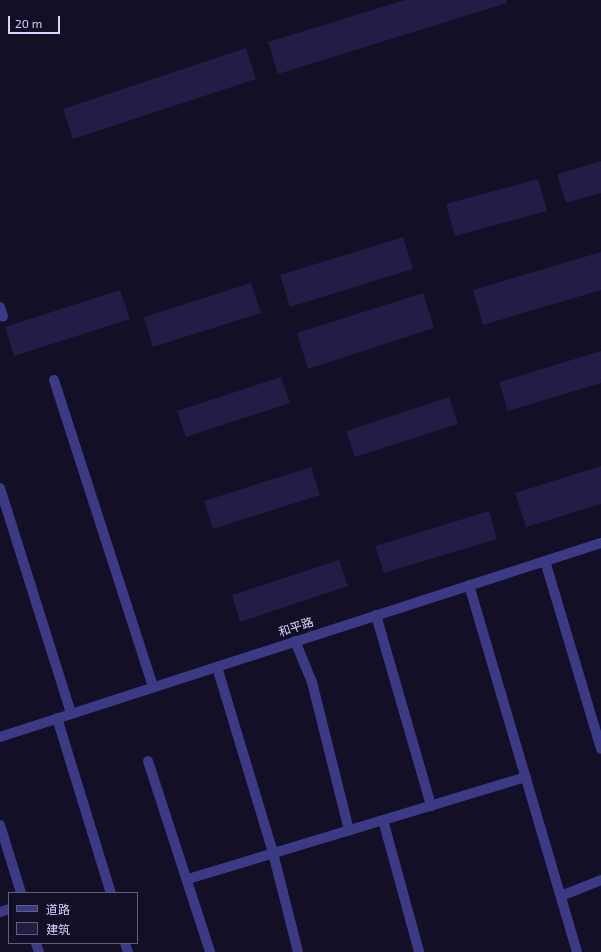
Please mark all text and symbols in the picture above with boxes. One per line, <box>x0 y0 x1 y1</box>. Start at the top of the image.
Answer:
scale bar <box>10 8 62 34</box>
text: 20 m <box>15 16 42 30</box>
street label: 和平路 <box>277 615 315 639</box>
legend <box>8 892 138 944</box>
text: 道路 <box>46 902 70 916</box>
text: 建筑 <box>46 922 70 936</box>

